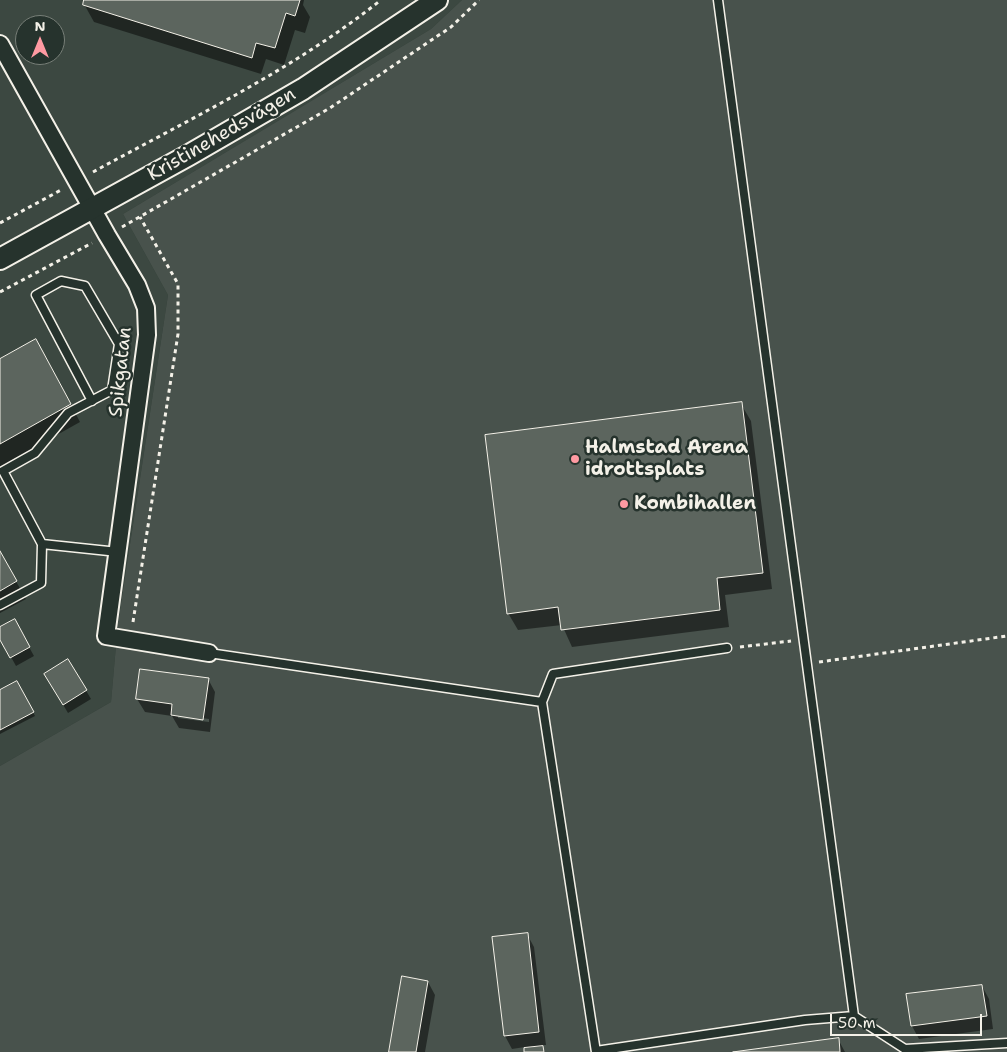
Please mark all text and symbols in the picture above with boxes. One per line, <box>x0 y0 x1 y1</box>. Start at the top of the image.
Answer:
north arrow <box>15 15 65 65</box>
text: N <box>34 17 46 35</box>
street label: Kristinehedsvägen <box>144 83 300 187</box>
street label: Spikgatan <box>105 326 137 418</box>
place label: Halmstad Arena idrottsplats <box>585 437 748 481</box>
marker: Halmstad Arena idrottsplats <box>569 453 581 465</box>
place label: Kombihallen <box>634 493 756 515</box>
marker: Kombihallen <box>618 498 630 510</box>
scale bar <box>832 1004 984 1036</box>
text: 50 m <box>838 1013 876 1033</box>

